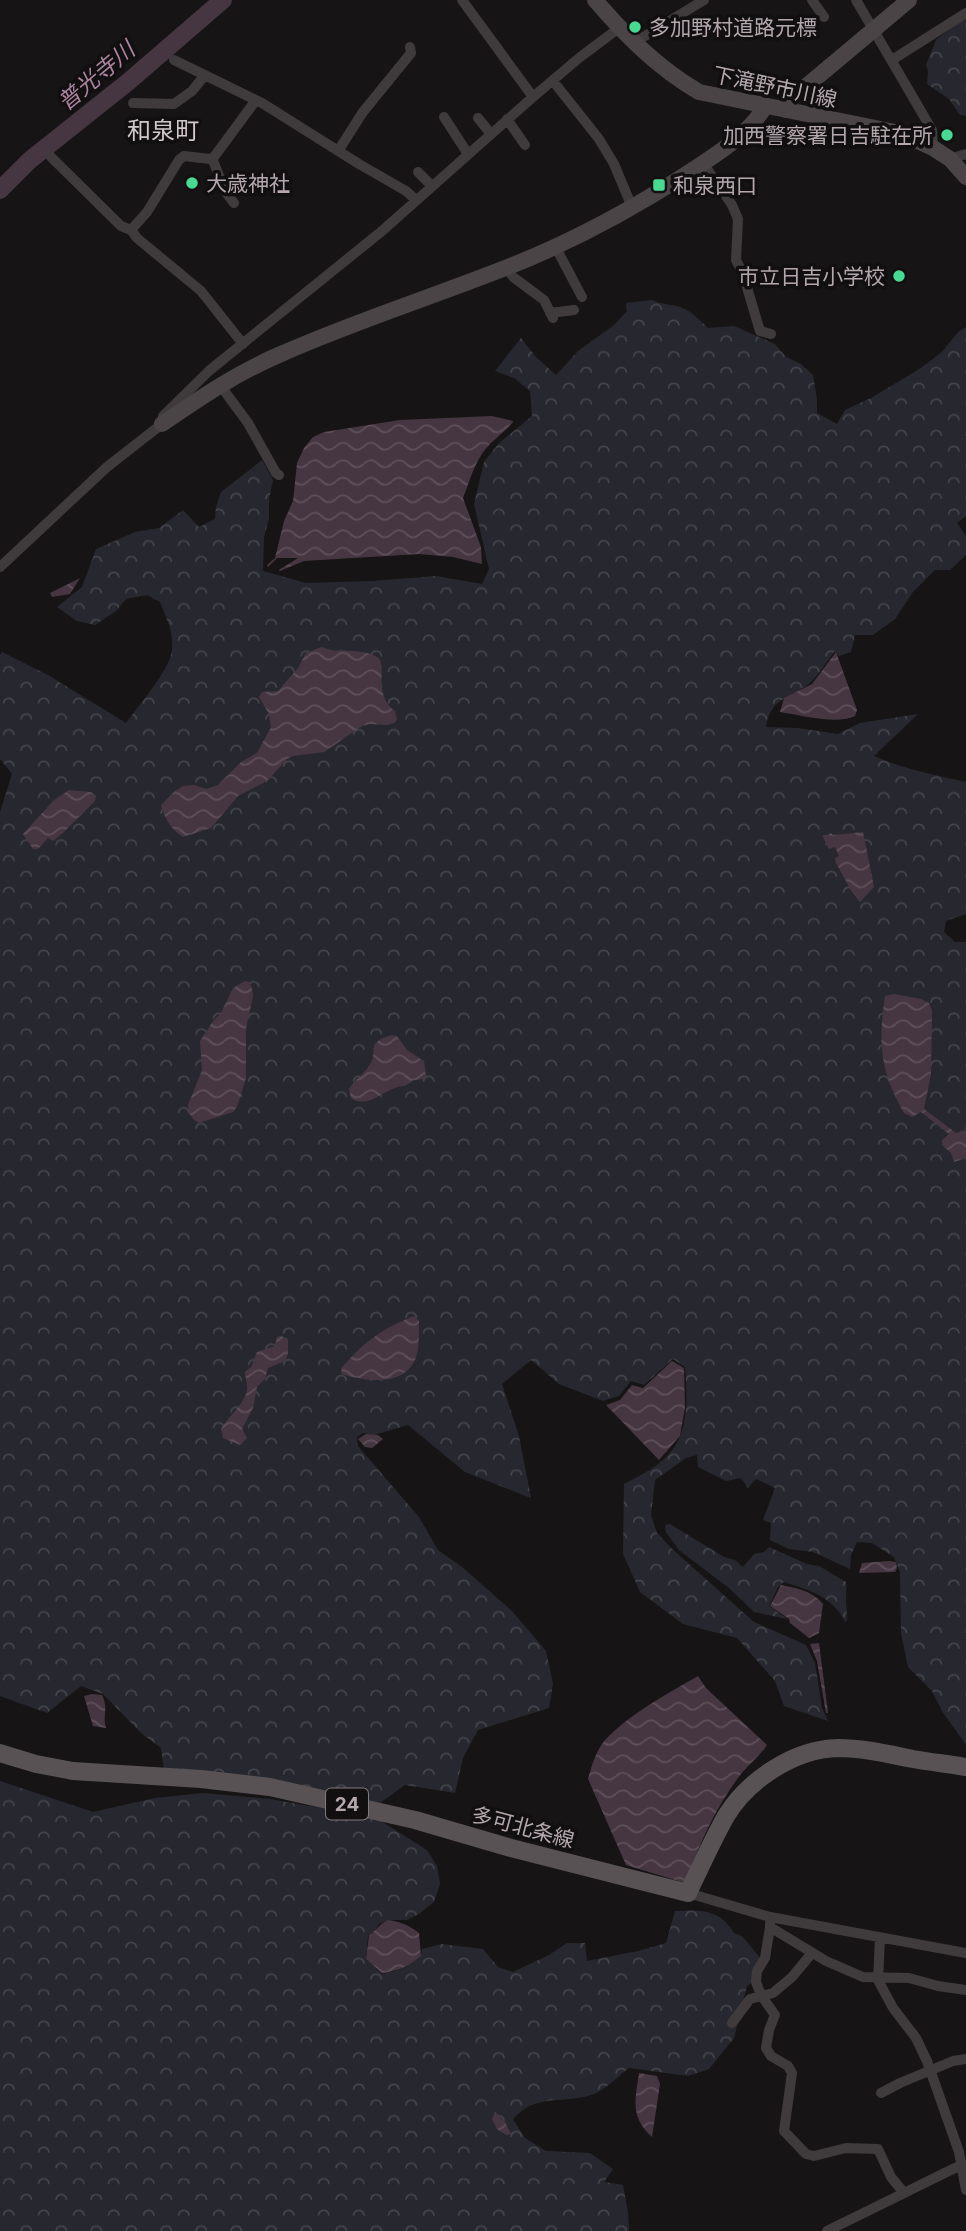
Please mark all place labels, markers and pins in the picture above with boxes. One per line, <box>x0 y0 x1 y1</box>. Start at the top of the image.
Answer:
place label: 多加野村道路元標 <box>649 15 817 40</box>
marker: 多加野村道路元標 <box>627 19 643 35</box>
place label: 加西警察署日吉駐在所 <box>723 123 933 148</box>
marker: 加西警察署日吉駐在所 <box>939 127 955 143</box>
place label: 大歳神社 <box>206 171 290 196</box>
place label: 和泉西口 <box>673 173 757 198</box>
marker: 大歳神社 <box>184 175 200 191</box>
marker: 和泉西口 <box>651 177 667 193</box>
place label: 市立日吉小学校 <box>738 264 885 289</box>
marker: 市立日吉小学校 <box>891 268 907 284</box>

